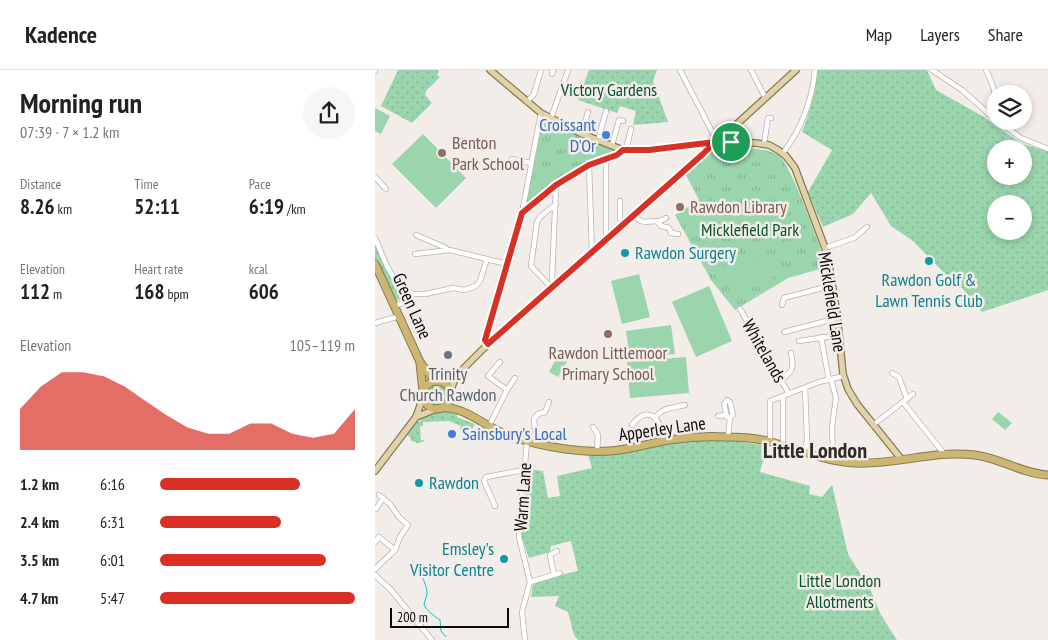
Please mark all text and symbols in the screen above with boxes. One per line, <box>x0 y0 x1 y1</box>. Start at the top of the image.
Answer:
text: Kadence <box>25 19 97 50</box>
text: Map <box>866 23 892 46</box>
text: Layers <box>920 23 960 46</box>
text: Share <box>988 23 1023 46</box>
park label: Victory Gardens <box>560 78 657 101</box>
text: Morning run <box>20 84 142 121</box>
map controls <box>987 85 1032 240</box>
button: layers <box>987 85 1032 130</box>
button: share <box>303 87 355 139</box>
place label: Croissant D'Or <box>539 113 596 157</box>
pin <box>710 121 752 163</box>
text: 07:39 · 7 × 1.2 km <box>20 122 120 142</box>
icon: arrive <box>717 128 745 156</box>
marker: Croissant D'Or <box>600 129 612 141</box>
place label: Benton Park School <box>452 131 525 175</box>
button: + <box>987 140 1032 185</box>
marker: Benton Park School <box>436 147 448 159</box>
text: Distance <box>20 175 61 193</box>
text: Time <box>134 175 159 193</box>
text: Pace <box>249 175 271 193</box>
text: 8.26 <box>20 193 55 220</box>
text: 52:11 <box>134 193 180 220</box>
text: 6:19 <box>249 193 284 220</box>
place label: Rawdon Library <box>690 195 787 218</box>
button: − <box>987 195 1032 240</box>
text: km <box>55 200 72 218</box>
text: /km <box>284 200 306 218</box>
marker: Rawdon Library <box>674 201 686 213</box>
park label: Micklefield Park <box>701 218 799 241</box>
place label: Rawdon Surgery <box>635 241 736 264</box>
marker: Rawdon Surgery <box>619 247 631 259</box>
street label: Micklefield Lane <box>813 250 852 354</box>
marker: Rawdon Golf & Lawn Tennis Club <box>923 255 935 267</box>
text: Elevation <box>20 260 65 278</box>
text: Heart rate <box>134 260 183 278</box>
text: kcal <box>249 260 268 278</box>
place label: Rawdon Golf & Lawn Tennis Club <box>875 268 983 312</box>
street label: Green Lane <box>388 269 437 342</box>
text: 112 <box>20 278 50 305</box>
text: 168 <box>134 278 164 305</box>
text: 606 <box>249 278 279 305</box>
text: m <box>50 285 62 303</box>
text: bpm <box>164 285 189 303</box>
street label: Whitelands <box>737 315 792 387</box>
marker: Rawdon Littlemoor Primary School <box>602 328 614 340</box>
text: Elevation <box>20 335 71 355</box>
text: 105–119 m <box>290 335 355 355</box>
place label: Rawdon Littlemoor Primary School <box>549 341 667 385</box>
marker: Trinity Church Rawdon <box>442 349 454 361</box>
place label: Trinity Church Rawdon <box>400 362 496 406</box>
street label: Apperley Lane <box>617 411 707 446</box>
place label: Sainsbury's Local <box>462 422 567 445</box>
marker: Sainsbury's Local <box>446 428 458 440</box>
district label: Little London <box>763 436 867 464</box>
street label: Warm Lane <box>509 462 536 532</box>
place label: Rawdon <box>429 471 479 494</box>
text: 1.2 km <box>20 474 59 494</box>
text: 6:16 <box>100 474 125 494</box>
marker: Rawdon <box>413 477 425 489</box>
text: 2.4 km <box>20 512 59 532</box>
text: 6:31 <box>100 512 125 532</box>
place label: Emsley's Visitor Centre <box>409 537 494 581</box>
text: 3.5 km <box>20 550 59 570</box>
text: 6:01 <box>100 550 125 570</box>
marker: Emsley's Visitor Centre <box>498 553 510 565</box>
park label: Little London Allotments <box>799 569 881 613</box>
text: 4.7 km <box>20 588 58 608</box>
text: 5:47 <box>100 588 125 608</box>
scale bar <box>390 605 509 628</box>
text: 200 m <box>397 608 428 626</box>

